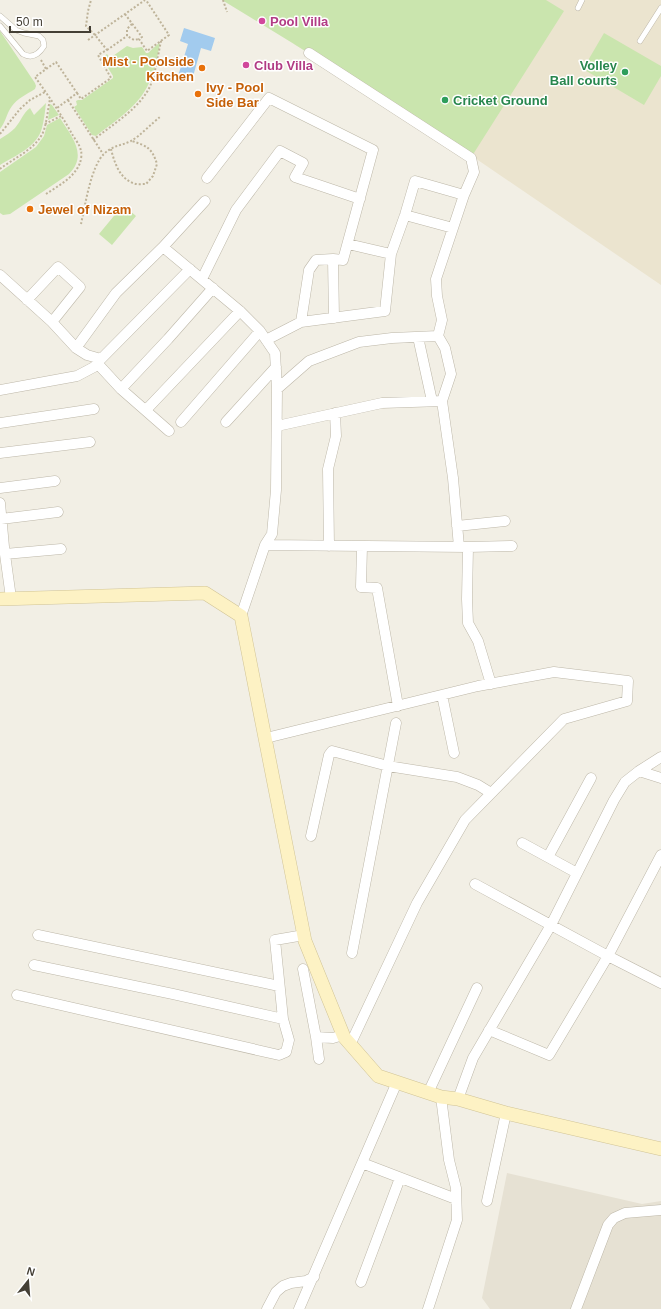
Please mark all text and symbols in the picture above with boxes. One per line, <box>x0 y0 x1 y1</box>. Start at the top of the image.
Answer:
scale bar <box>10 8 90 34</box>
place label: Pool Villa <box>270 14 329 29</box>
text: 50 m <box>16 15 43 29</box>
marker: Pool Villa <box>257 16 267 26</box>
place label: Mist - Poolside Kitchen <box>102 54 194 84</box>
place label: Club Villa <box>254 58 314 73</box>
place label: Volley Ball courts <box>550 58 618 88</box>
marker: Club Villa <box>241 60 251 70</box>
marker: Mist - Poolside Kitchen <box>197 63 207 73</box>
marker: Volley Ball courts <box>620 67 630 77</box>
place label: Ivy - Pool Side Bar <box>206 80 264 110</box>
marker: Ivy - Pool Side Bar <box>193 89 203 99</box>
place label: Cricket Ground <box>453 93 548 108</box>
marker: Cricket Ground <box>440 95 450 105</box>
place label: Jewel of Nizam <box>38 202 131 217</box>
marker: Jewel of Nizam <box>25 204 35 214</box>
north arrow <box>8 1261 48 1301</box>
text: N <box>25 1265 37 1278</box>

